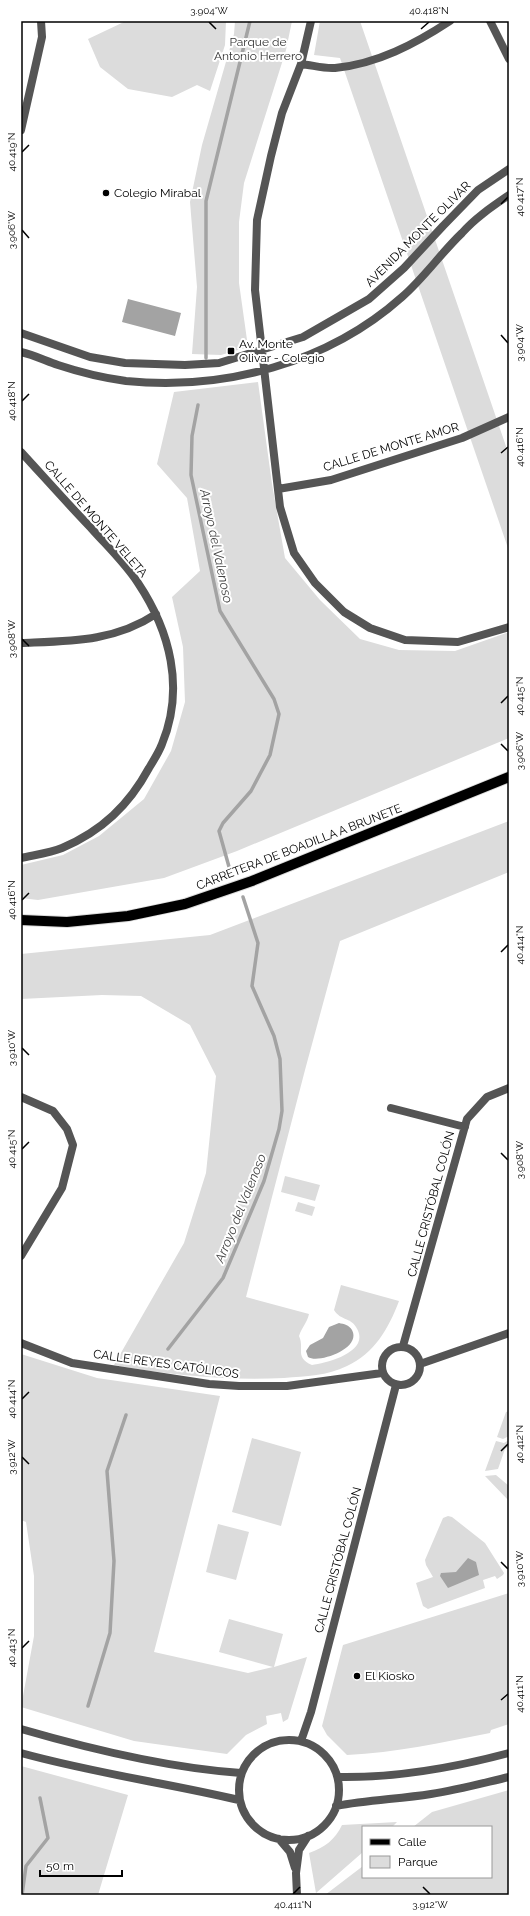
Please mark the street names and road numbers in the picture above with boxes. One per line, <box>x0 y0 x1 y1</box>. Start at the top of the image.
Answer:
street label: AVENIDA MONTE OLIVAR <box>362 178 474 290</box>
street label: CALLE DE MONTE AMOR <box>321 420 461 474</box>
street label: CALLE DE MONTE VELETA <box>42 458 150 580</box>
street label: CARRETERA DE BOADILLA A BRUNETE <box>194 801 404 893</box>
street label: CALLE CRISTÓBAL COLÓN <box>405 1129 457 1279</box>
street label: CALLE REYES CATÓLICOS <box>92 1347 240 1381</box>
street label: CALLE CRISTÓBAL COLÓN <box>312 1485 364 1635</box>

